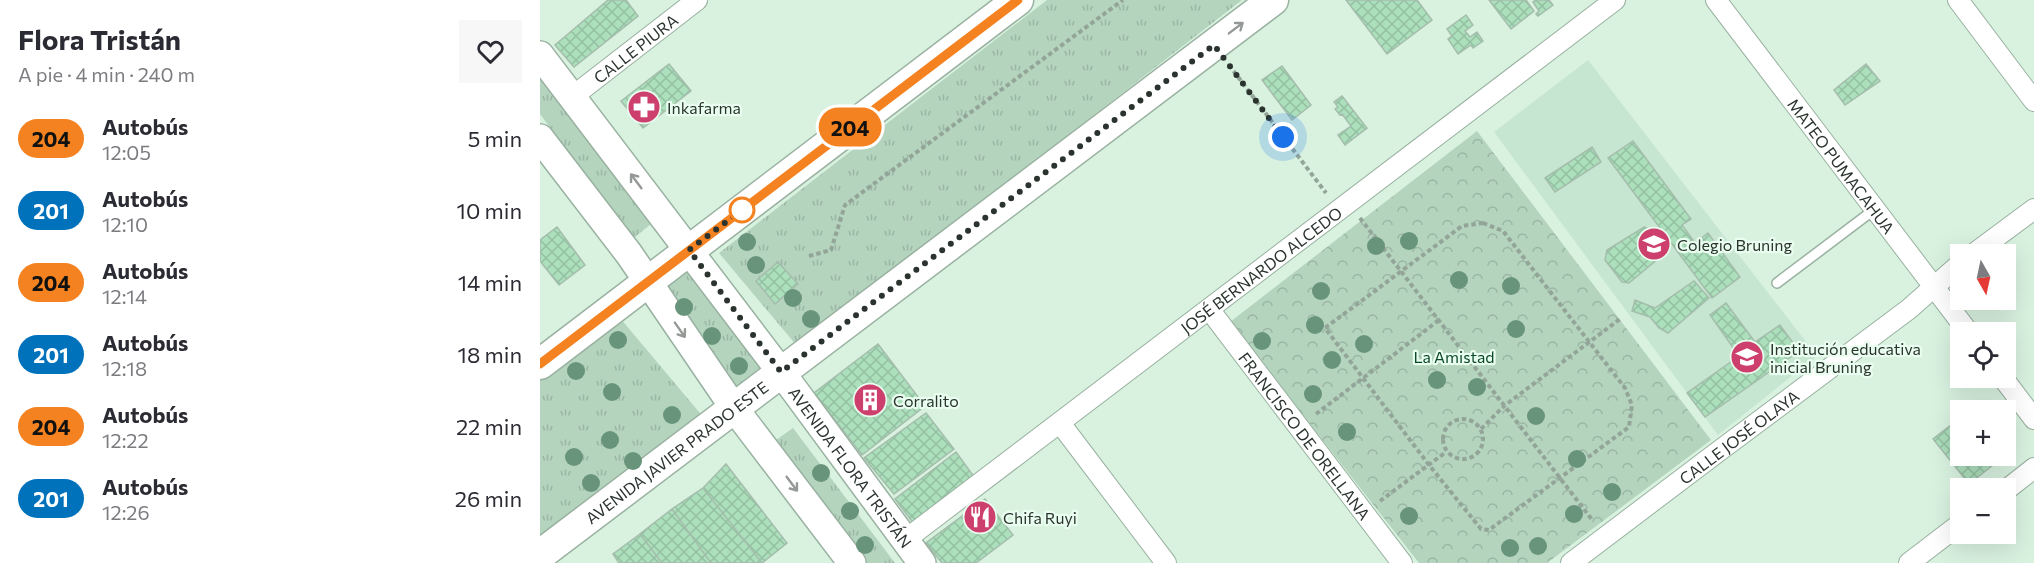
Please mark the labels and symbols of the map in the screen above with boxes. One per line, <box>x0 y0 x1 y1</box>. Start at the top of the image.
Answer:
street label: CALLE PIURA <box>590 10 681 86</box>
one-way arrow <box>1228 21 1244 34</box>
pharmacy icon: Inkafarma <box>626 89 662 125</box>
street label: MATEO PUMACAHUA <box>1784 94 1899 237</box>
place label: Inkafarma <box>667 98 741 117</box>
line badge: 204 <box>816 108 884 146</box>
your location <box>1268 122 1298 152</box>
one-way arrow <box>630 173 643 189</box>
unlabelled marker <box>729 197 755 223</box>
street label: JOSÉ BERNARDO ALCEDO <box>1176 202 1345 337</box>
school or university icon: Colegio Bruning <box>1636 226 1672 262</box>
place label: Colegio Bruning <box>1677 235 1793 254</box>
north arrow <box>1950 244 2016 310</box>
one-way arrow <box>674 322 686 338</box>
school or university icon: Institución educativa inicial Bruning <box>1729 339 1765 375</box>
place label: Institución educativa inicial Bruning <box>1770 339 1921 376</box>
park label: La Amistad <box>1413 347 1495 366</box>
street label: FRANCISCO DE ORELLANA <box>1236 348 1375 523</box>
street label: AVENIDA JAVIER PRADO ESTE <box>581 377 771 527</box>
building icon: Corralito <box>852 382 888 418</box>
street label: AVENIDA FLORA TRISTÁN <box>785 383 917 551</box>
street label: CALLE JOSÉ OLAYA <box>1675 385 1802 487</box>
place label: Corralito <box>893 391 959 410</box>
one-way arrow <box>786 476 799 492</box>
restaurant icon: Chifa Ruyi <box>962 499 998 535</box>
place label: Chifa Ruyi <box>1003 508 1077 527</box>

